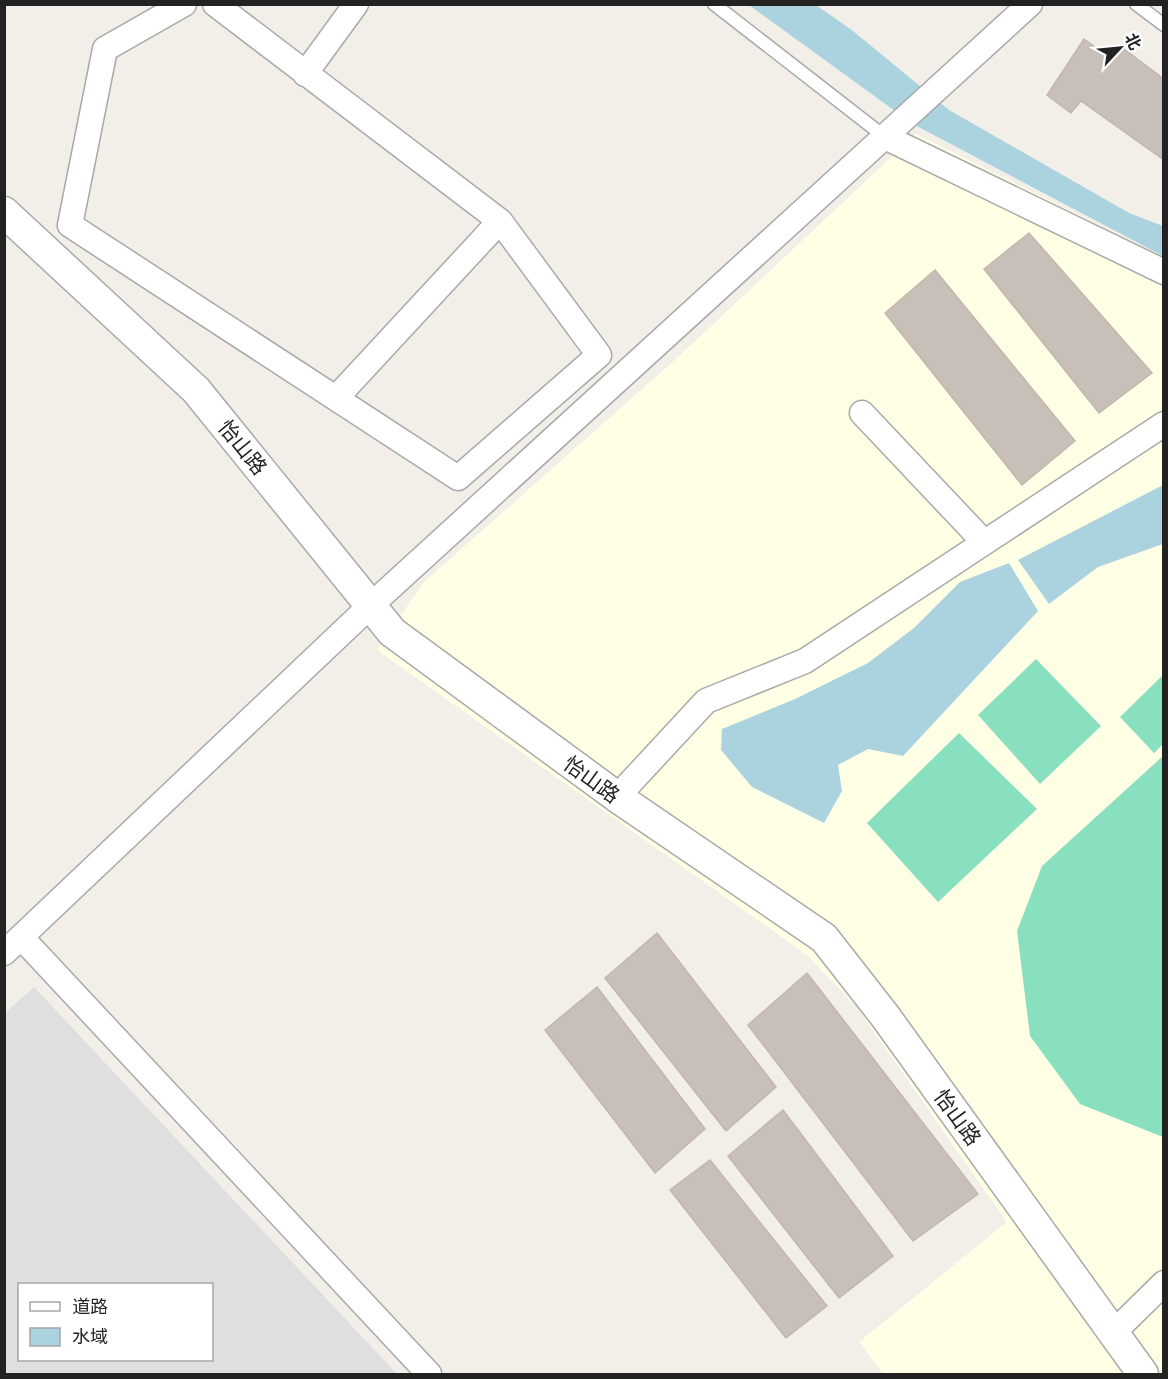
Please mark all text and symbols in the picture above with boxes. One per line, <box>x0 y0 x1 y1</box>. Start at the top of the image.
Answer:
north arrow <box>1090 18 1150 78</box>
text: 北 <box>1120 29 1147 53</box>
street label: 怡山路 <box>212 414 274 480</box>
street label: 怡山路 <box>558 749 626 809</box>
street label: 怡山路 <box>928 1083 988 1151</box>
legend <box>18 1283 213 1361</box>
text: 道路 <box>72 1294 108 1318</box>
text: 水域 <box>72 1324 108 1348</box>

